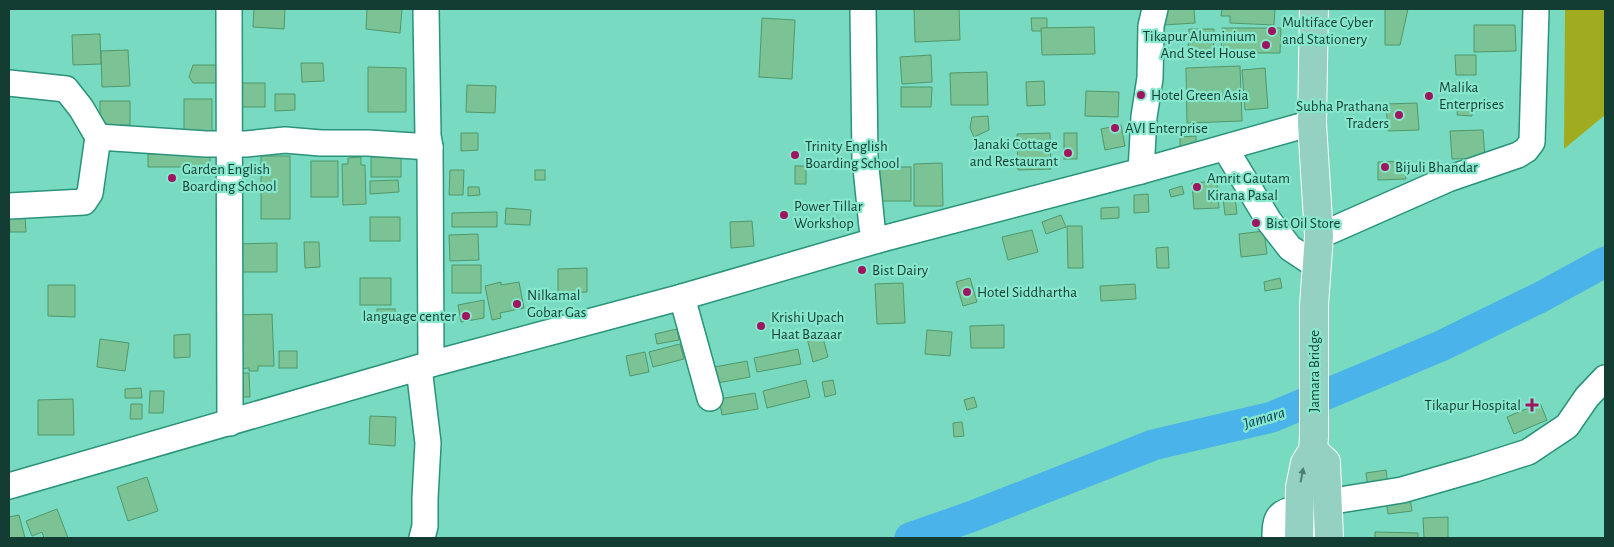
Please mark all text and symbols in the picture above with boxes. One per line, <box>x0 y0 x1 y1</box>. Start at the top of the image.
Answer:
place label: Multiface Cyber and Stationery <box>1282 15 1373 47</box>
marker: Multiface Cyber and Stationery <box>1266 25 1278 37</box>
place label: Tikapur Aluminium And Steel House <box>1143 29 1256 61</box>
marker: Tikapur Aluminium And Steel House <box>1260 39 1272 51</box>
place label: Malika Enterprises <box>1439 80 1504 112</box>
place label: Hotel Green Asia <box>1151 88 1248 103</box>
marker: Hotel Green Asia <box>1135 89 1147 101</box>
marker: Malika Enterprises <box>1423 90 1435 102</box>
place label: Subha Prathana Traders <box>1296 99 1389 131</box>
marker: Subha Prathana Traders <box>1393 109 1405 121</box>
place label: AVI Enterprise <box>1125 121 1208 136</box>
marker: AVI Enterprise <box>1109 122 1121 134</box>
place label: Janaki Cottage and Restaurant <box>970 137 1058 169</box>
place label: Trinity English Boarding School <box>805 139 900 171</box>
marker: Janaki Cottage and Restaurant <box>1062 147 1074 159</box>
marker: Trinity English Boarding School <box>789 149 801 161</box>
place label: Bijuli Bhandar <box>1395 160 1478 175</box>
marker: Bijuli Bhandar <box>1379 161 1391 173</box>
place label: Garden English Boarding School <box>182 162 277 194</box>
place label: Amrit Gautam Kirana Pasal <box>1207 171 1290 203</box>
marker: Garden English Boarding School <box>166 172 178 184</box>
marker: Amrit Gautam Kirana Pasal <box>1191 181 1203 193</box>
place label: Power Tillar Workshop <box>794 199 863 231</box>
marker: Power Tillar Workshop <box>778 209 790 221</box>
place label: Bist Oil Store <box>1266 216 1341 231</box>
marker: Bist Oil Store <box>1250 217 1262 229</box>
place label: Bist Dairy <box>872 263 929 278</box>
marker: Bist Dairy <box>856 264 868 276</box>
place label: Hotel Siddhartha <box>977 285 1077 300</box>
marker: Hotel Siddhartha <box>961 286 973 298</box>
place label: Nilkamal Gobar Gas <box>527 288 586 320</box>
marker: Nilkamal Gobar Gas <box>511 298 523 310</box>
place label: language center <box>362 309 456 324</box>
marker: language center <box>460 310 472 322</box>
place label: Krishi Upach Haat Bazaar <box>771 310 844 342</box>
marker: Krishi Upach Haat Bazaar <box>755 320 767 332</box>
street label: Jamara Bridge <box>1307 330 1322 412</box>
place label: Tikapur Hospital <box>1425 398 1521 413</box>
marker: Tikapur Hospital <box>1525 398 1539 412</box>
water label: Jamara <box>1241 404 1287 432</box>
one-way arrow <box>1298 468 1306 483</box>

